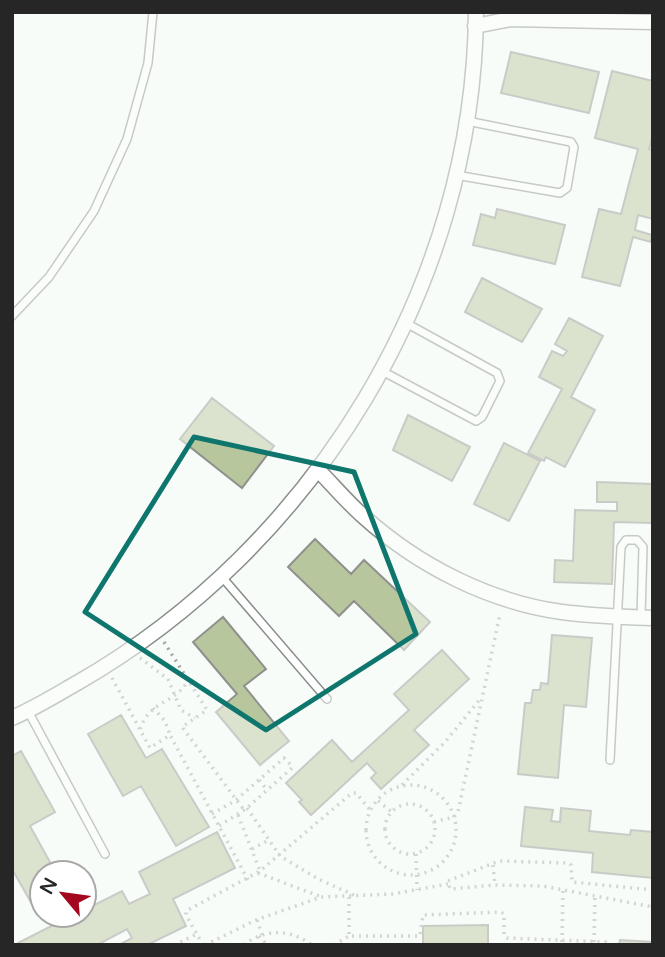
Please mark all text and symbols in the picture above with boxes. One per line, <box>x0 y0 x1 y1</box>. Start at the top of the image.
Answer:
north arrow <box>28 859 98 929</box>
text: N <box>36 874 62 898</box>

